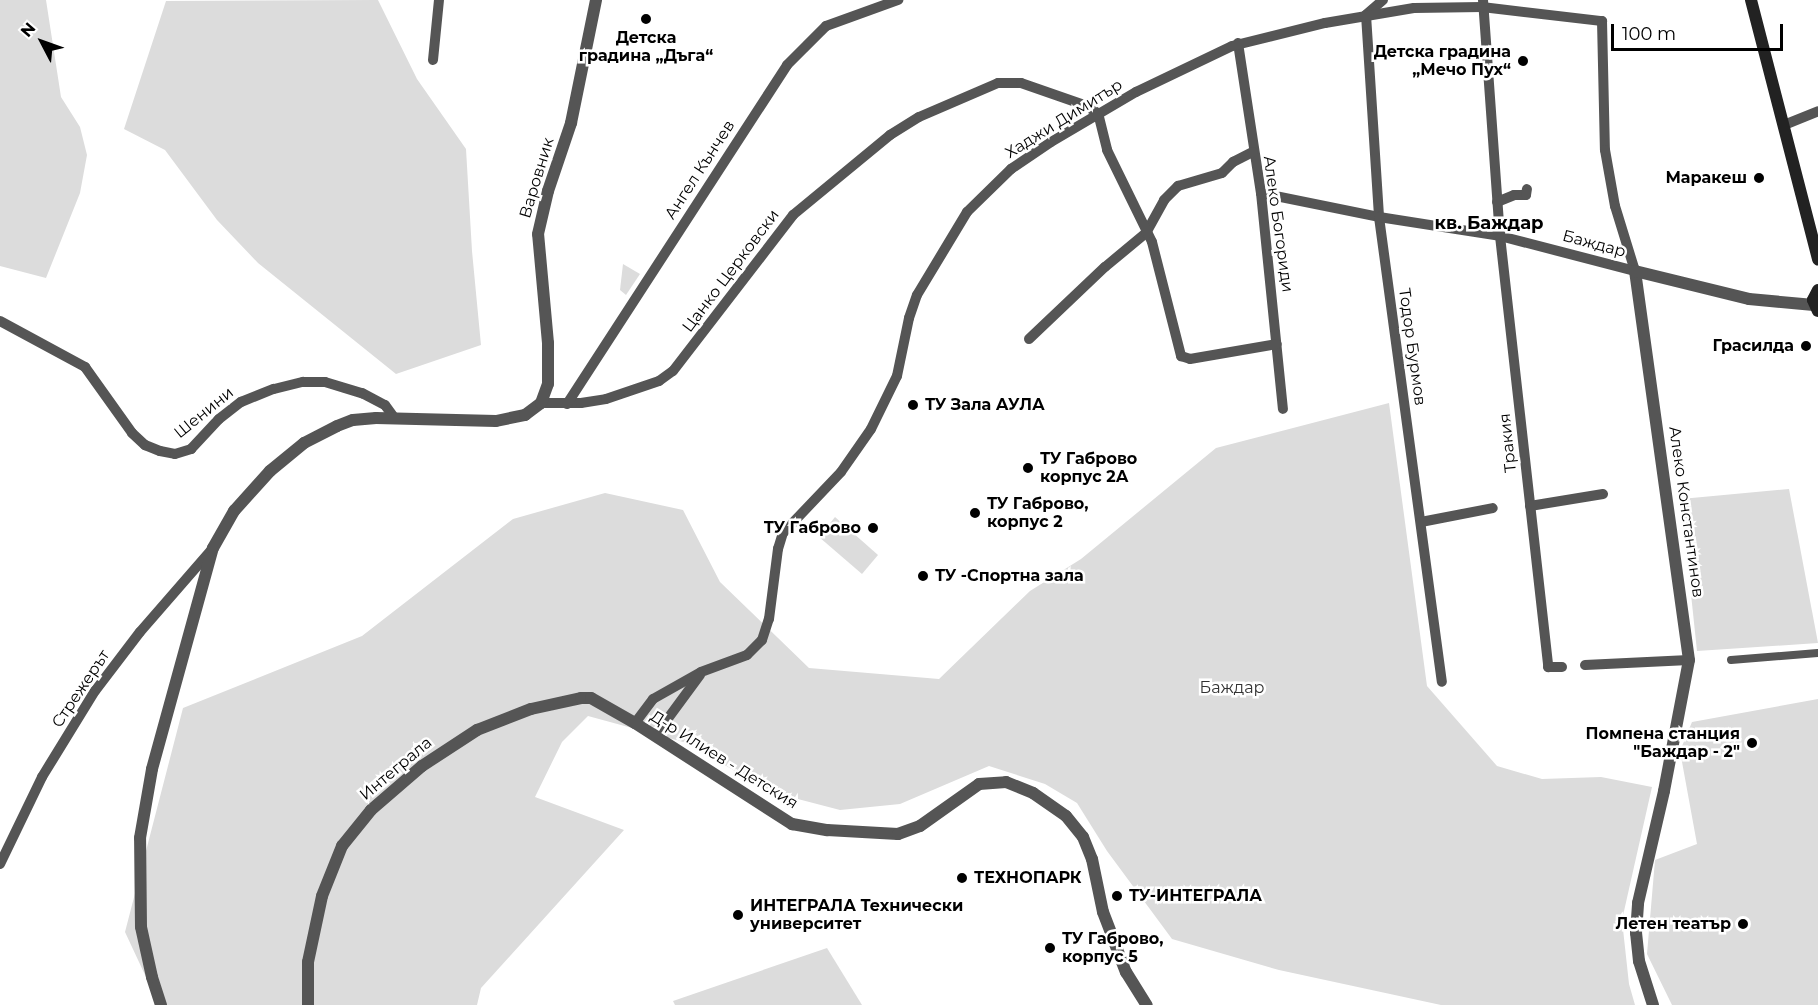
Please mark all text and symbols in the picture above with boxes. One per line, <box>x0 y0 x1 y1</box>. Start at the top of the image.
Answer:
north arrow <box>12 12 72 72</box>
marker: Детска градина „Дъга“ <box>639 12 653 26</box>
scale bar <box>1614 12 1786 50</box>
text: N <box>17 19 39 41</box>
text: 100 m <box>1622 23 1676 45</box>
place label: Детска градина „Дъга“ <box>579 28 713 66</box>
place label: Детска градина „Мечо Пух“ <box>1374 42 1511 80</box>
marker: Детска градина „Мечо Пух“ <box>1516 54 1530 68</box>
street label: Хаджи Димитър <box>1002 75 1126 163</box>
street label: Ангел Кънчев <box>661 117 739 223</box>
street label: Варовник <box>516 135 558 221</box>
street label: Алеко Богориди <box>1259 154 1297 294</box>
place label: Маракеш <box>1665 168 1747 188</box>
marker: Маракеш <box>1752 171 1766 185</box>
street label: Цанко Церковски <box>679 206 783 336</box>
district label: кв. Баждар <box>1434 212 1544 234</box>
street label: Баждар <box>1560 226 1628 262</box>
street label: Тодор Бурмов <box>1394 287 1430 407</box>
place label: Грасилда <box>1712 336 1794 356</box>
marker: Грасилда <box>1799 339 1813 353</box>
street label: Шенини <box>170 383 238 443</box>
place label: ТУ Зала АУЛА <box>925 395 1045 415</box>
marker: ТУ Зала АУЛА <box>906 398 920 412</box>
street label: Тракия <box>1495 412 1521 474</box>
street label: Алеко Константинов <box>1664 425 1708 599</box>
place label: ТУ Габрово корпус 2А <box>1040 449 1137 487</box>
marker: ТУ Габрово корпус 2А <box>1021 461 1035 475</box>
place label: ТУ Габрово, корпус 2 <box>987 494 1088 532</box>
marker: ТУ Габрово, корпус 2 <box>968 506 982 520</box>
place label: ТУ Габрово <box>764 518 861 538</box>
marker: ТУ Габрово <box>866 521 880 535</box>
place label: ТУ -Спортна зала <box>935 566 1084 586</box>
marker: ТУ -Спортна зала <box>916 569 930 583</box>
street label: Стрежерът <box>48 647 114 731</box>
park label: Баждар <box>1200 678 1264 698</box>
street label: Д-р Илиев - Детския <box>647 707 801 813</box>
place label: Помпена станция "Баждар - 2" <box>1586 724 1740 762</box>
street label: Интеграла <box>356 733 436 805</box>
marker: Помпена станция "Баждар - 2" <box>1745 736 1759 750</box>
place label: ТЕХНОПАРК <box>974 868 1082 888</box>
marker: ТЕХНОПАРК <box>955 871 969 885</box>
place label: ТУ-ИНТЕГРАЛА <box>1129 886 1262 906</box>
marker: ТУ-ИНТЕГРАЛА <box>1110 889 1124 903</box>
place label: ИНТЕГРАЛА Технически университет <box>750 896 963 934</box>
marker: ИНТЕГРАЛА Технически университет <box>731 908 745 922</box>
place label: Летен театър <box>1616 914 1731 934</box>
marker: Летен театър <box>1736 917 1750 931</box>
place label: ТУ Габрово, корпус 5 <box>1062 929 1163 967</box>
marker: ТУ Габрово, корпус 5 <box>1043 941 1057 955</box>

